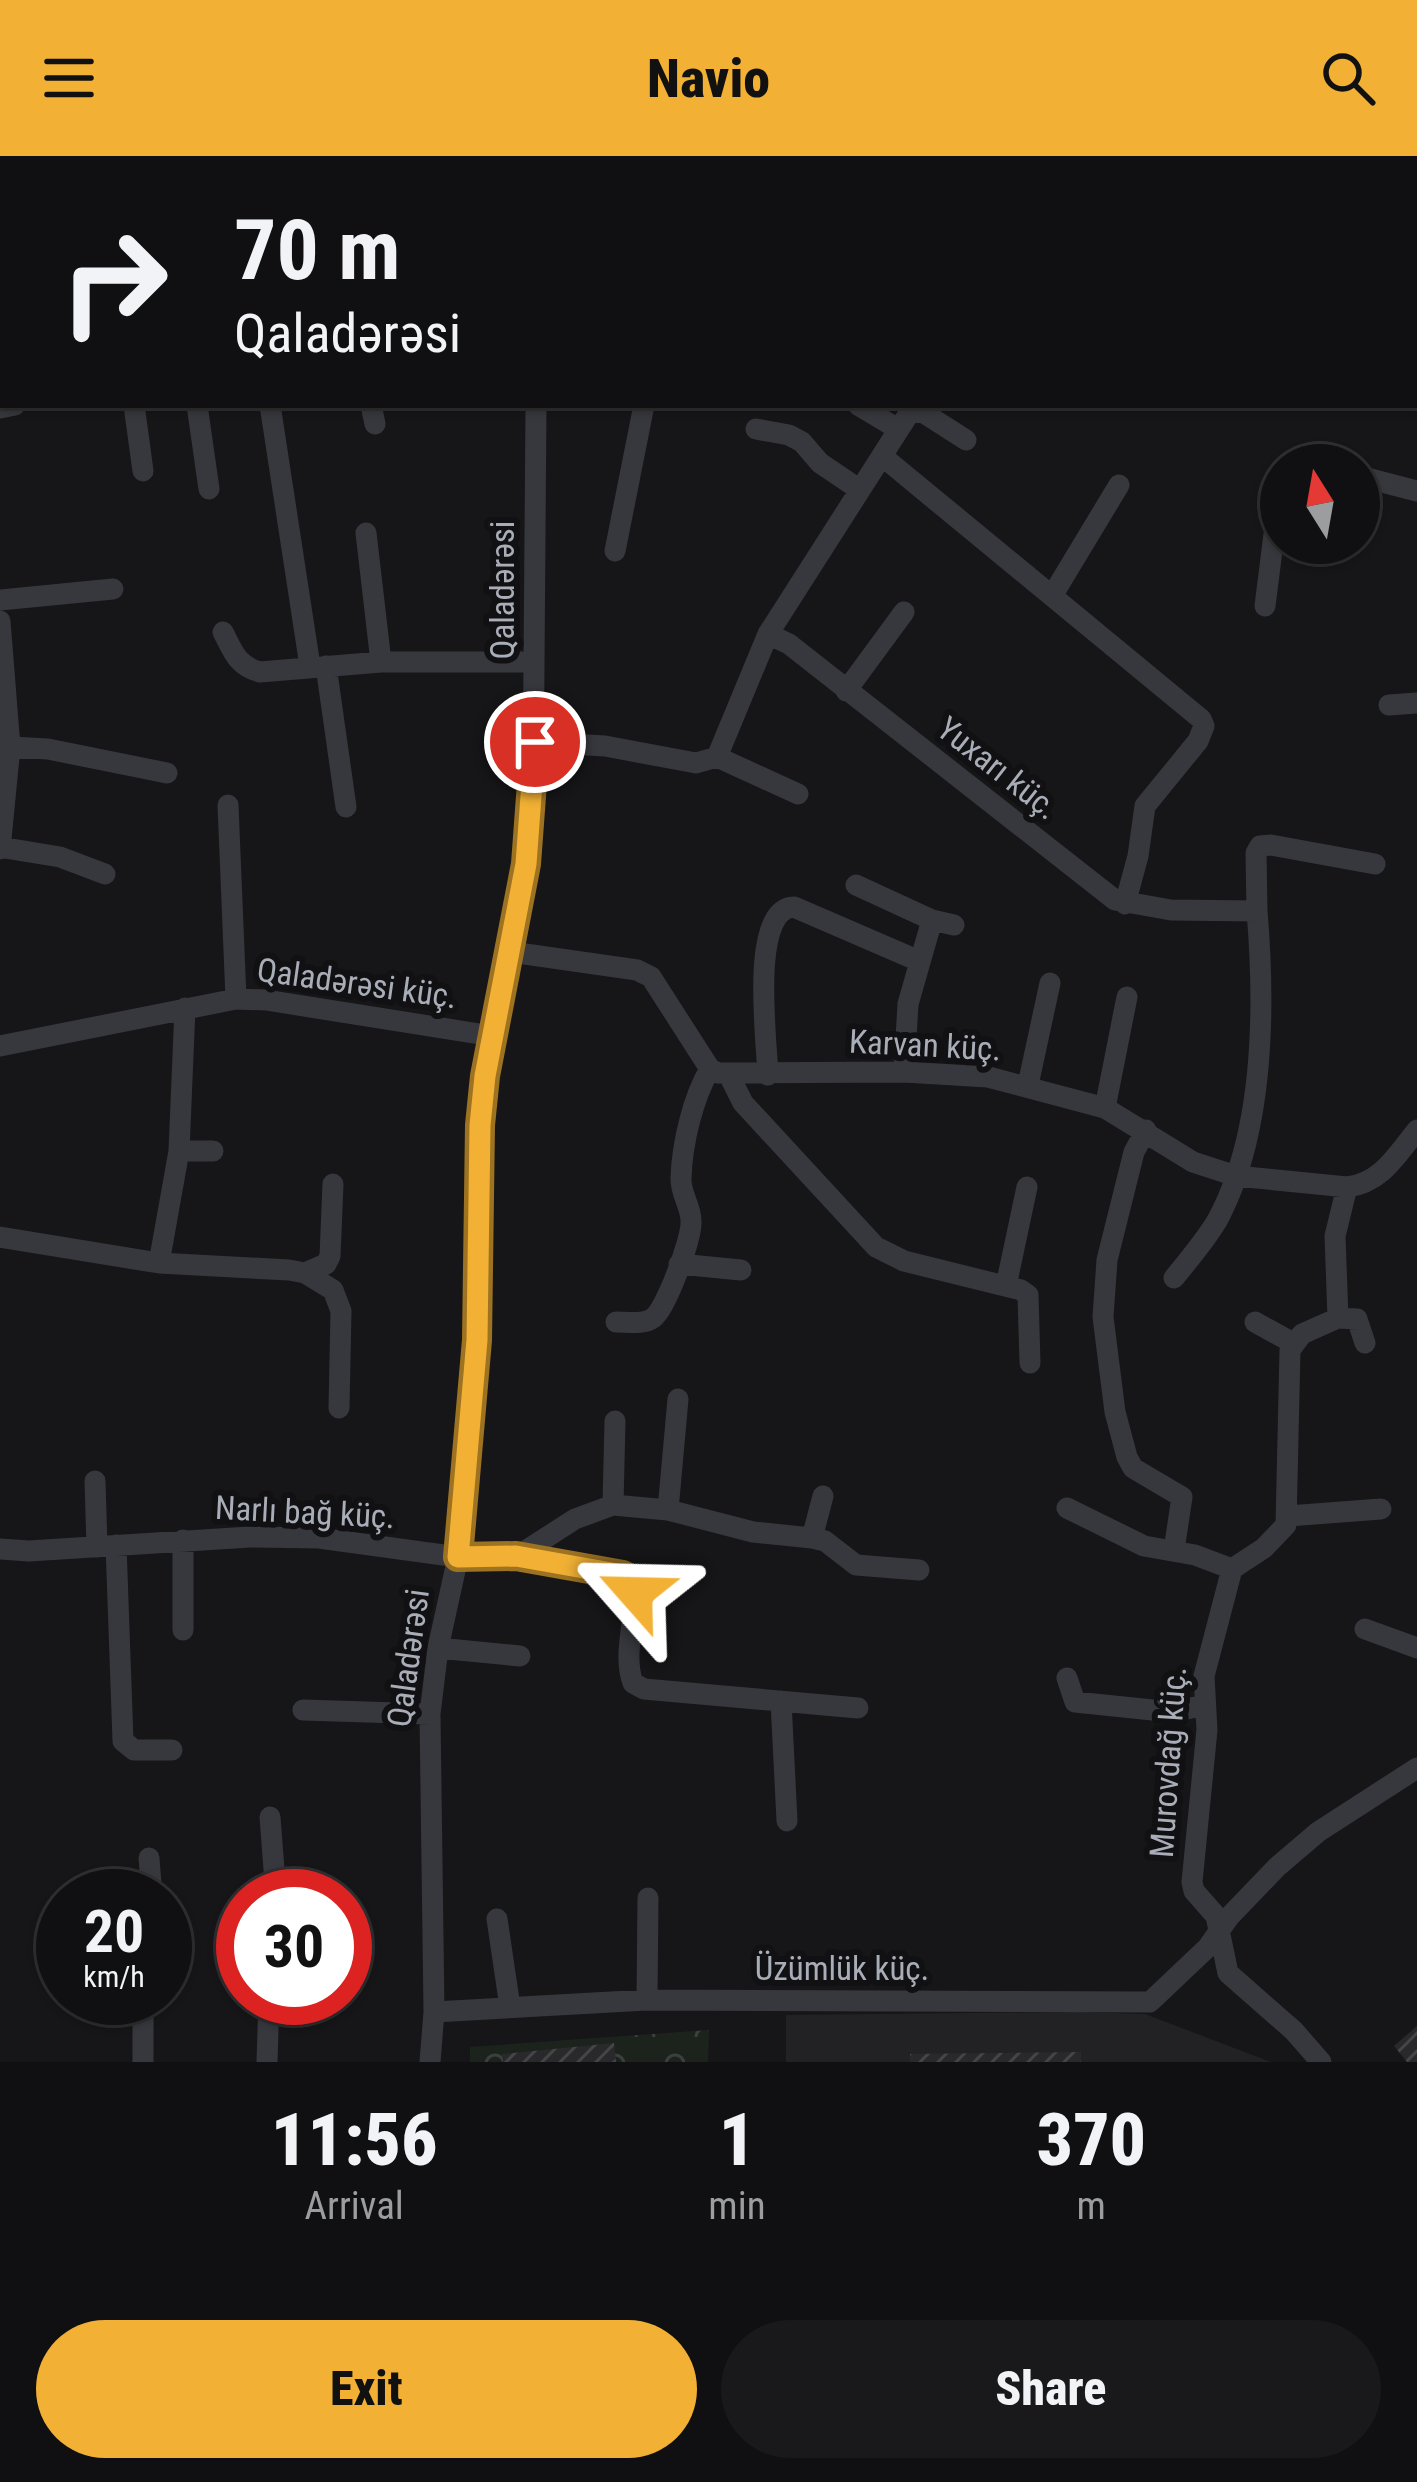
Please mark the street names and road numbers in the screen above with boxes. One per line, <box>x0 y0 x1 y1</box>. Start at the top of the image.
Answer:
street label: Qaladərəsi <box>483 521 522 659</box>
street label: Yuxarı küç. <box>930 709 1066 827</box>
street label: Qaladərəsi küç. <box>255 950 459 1016</box>
street label: Karvan küç. <box>848 1022 1002 1068</box>
street label: Narlı bağ küç. <box>214 1488 396 1536</box>
street label: Qaladərəsi <box>379 1587 437 1729</box>
street label: Murovdağ küç. <box>1142 1665 1194 1859</box>
street label: Üzümlük küç. <box>755 1949 929 1988</box>

